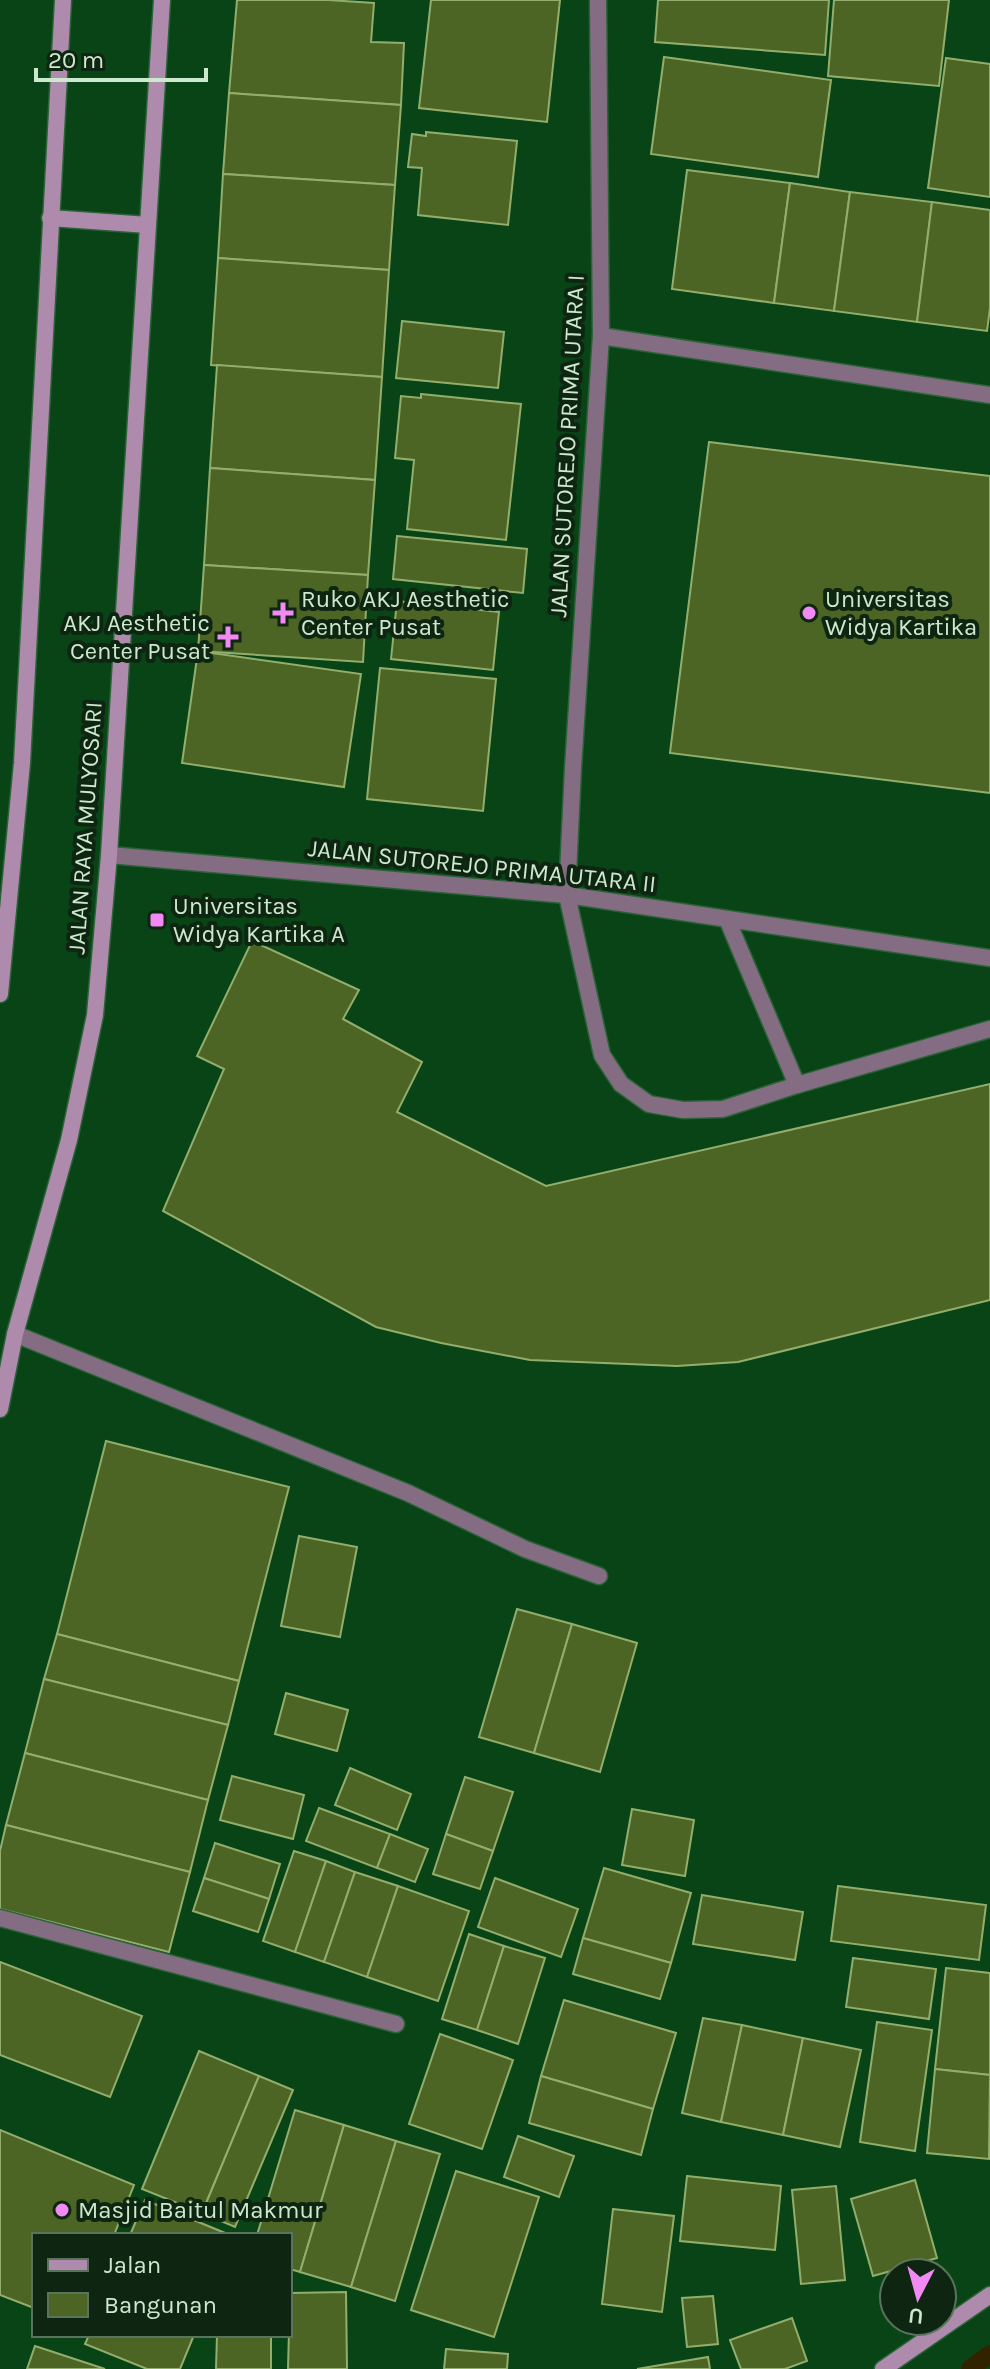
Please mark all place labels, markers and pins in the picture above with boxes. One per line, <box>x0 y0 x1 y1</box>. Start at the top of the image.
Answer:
place label: Ruko AKJ Aesthetic Center Pusat <box>301 585 509 641</box>
place label: Universitas Widya Kartika <box>825 585 977 641</box>
marker: Ruko AKJ Aesthetic Center Pusat <box>272 602 294 624</box>
marker: Universitas Widya Kartika <box>800 604 818 622</box>
place label: AKJ Aesthetic Center Pusat <box>63 609 210 665</box>
marker: AKJ Aesthetic Center Pusat <box>217 626 239 648</box>
place label: Universitas Widya Kartika A <box>173 892 345 948</box>
marker: Universitas Widya Kartika A <box>148 911 166 929</box>
place label: Masjid Baitul Makmur <box>78 2196 323 2224</box>
marker: Masjid Baitul Makmur <box>53 2201 71 2219</box>

